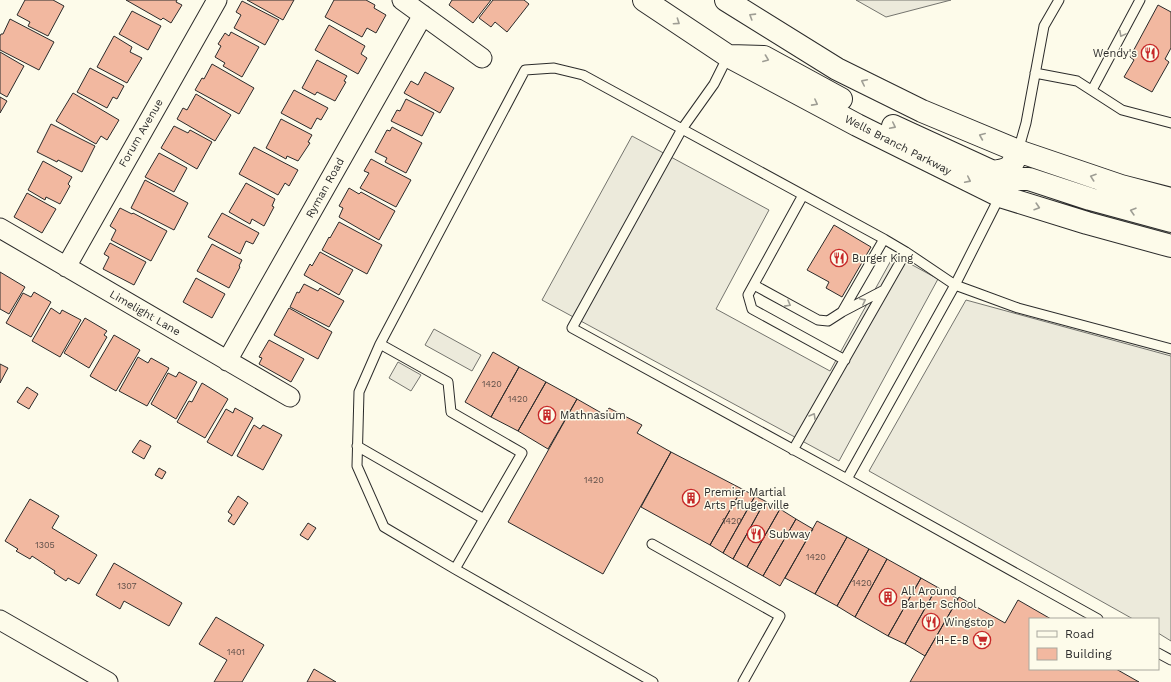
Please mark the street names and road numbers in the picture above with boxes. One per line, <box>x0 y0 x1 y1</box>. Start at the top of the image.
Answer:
street label: Forum Avenue <box>116 97 166 169</box>
street label: Wells Branch Parkway <box>842 112 954 178</box>
street label: Ryman Road <box>303 156 347 220</box>
street label: Limelight Lane <box>107 287 183 339</box>

